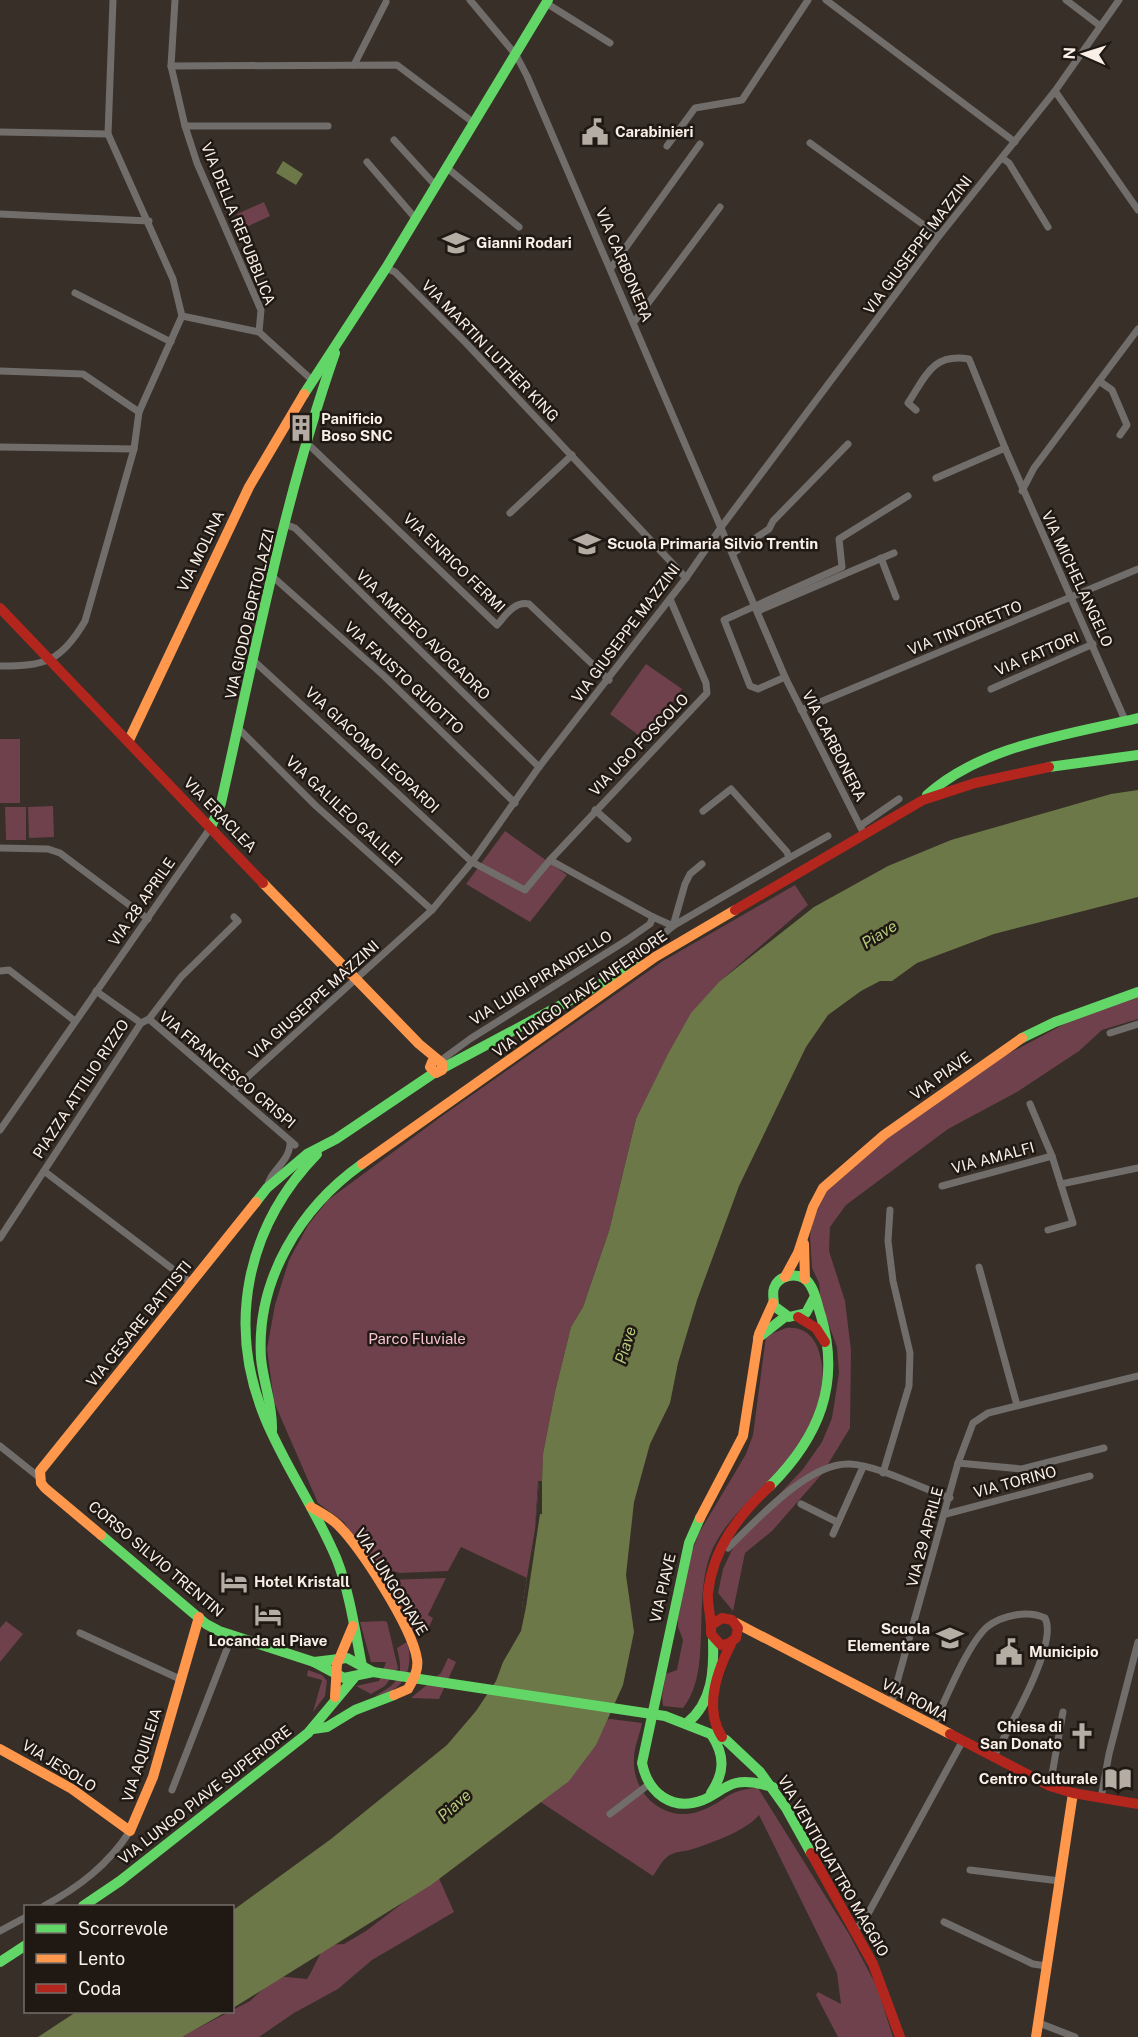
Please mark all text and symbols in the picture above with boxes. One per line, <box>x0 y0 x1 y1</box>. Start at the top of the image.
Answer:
north arrow <box>1054 24 1114 84</box>
text: N <box>1060 46 1079 60</box>
public building icon: Carabinieri <box>580 117 610 147</box>
place label: Carabinieri <box>615 123 693 140</box>
street label: VIA DELLA REPUBBLICA <box>198 140 279 308</box>
street label: VIA GIUSEPPE MAZZINI <box>860 172 975 317</box>
street label: VIA CARBONERA <box>593 205 656 325</box>
school or university icon: Gianni Rodari <box>441 228 471 258</box>
place label: Gianni Rodari <box>476 234 572 251</box>
street label: VIA MARTIN LUTHER KING <box>418 276 562 425</box>
place label: Panificio Boso SNC <box>321 410 393 444</box>
building icon: Panificio Boso SNC <box>286 413 316 443</box>
street label: VIA MOLINA <box>174 507 228 594</box>
street label: VIA MICHELANGELO <box>1038 508 1116 649</box>
street label: VIA ENRICO FERMI <box>400 510 509 616</box>
street label: VIA GIODO BORTOLAZZI <box>222 527 277 701</box>
school or university icon: Scuola Primaria Silvio Trentin <box>572 529 602 559</box>
place label: Scuola Primaria Silvio Trentin <box>607 535 818 552</box>
street label: VIA GIUSEPPE MAZZINI <box>568 560 683 705</box>
street label: VIA AMEDEO AVOGADRO <box>353 566 494 703</box>
street label: VIA TINTORETTO <box>905 597 1024 658</box>
street label: VIA FAUSTO GUIOTTO <box>341 618 467 737</box>
street label: VIA FATTORI <box>992 628 1081 679</box>
street label: VIA GIACOMO LEOPARDI <box>302 683 443 816</box>
street label: VIA CARBONERA <box>799 688 870 804</box>
street label: VIA UGO FOSCOLO <box>586 690 692 799</box>
street label: VIA GALILEO GALILEI <box>283 752 406 869</box>
street label: VIA ERACLEA <box>180 774 260 856</box>
street label: VIA 28 APRILE <box>105 854 178 949</box>
water label: Piave <box>858 916 901 953</box>
street label: VIA LUIGI PIRANDELLO <box>467 927 615 1028</box>
street label: VIA LUNGO PIAVE INFERIORE <box>489 927 670 1060</box>
street label: VIA GIUSEPPE MAZZINI <box>245 937 382 1062</box>
street label: VIA FRANCESCO CRISPI <box>156 1008 299 1132</box>
street label: PIAZZA ATTILIO RIZZO <box>29 1016 132 1161</box>
street label: VIA PIAVE <box>907 1048 974 1103</box>
street label: VIA AMALFI <box>950 1138 1036 1177</box>
street label: VIA CESARE BATTISTI <box>83 1257 194 1390</box>
water label: Piave <box>611 1324 640 1366</box>
park label: Parco Fluviale <box>368 1330 466 1347</box>
street label: VIA TORINO <box>972 1462 1058 1501</box>
street label: VIA 29 APRILE <box>903 1485 946 1589</box>
street label: CORSO SILVIO TRENTIN <box>85 1497 227 1620</box>
street label: VIA LUNGOPIAVE <box>352 1525 431 1638</box>
street label: VIA PIAVE <box>646 1551 679 1624</box>
hotel icon: Hotel Kristall <box>219 1567 249 1597</box>
place label: Hotel Kristall <box>254 1573 350 1590</box>
hotel icon: Locanda al Piave <box>253 1600 283 1630</box>
place label: Scuola Elementare <box>847 1620 930 1654</box>
school or university icon: Scuola Elementare <box>935 1623 965 1653</box>
place label: Locanda al Piave <box>209 1632 327 1649</box>
public building icon: Municipio <box>994 1637 1024 1667</box>
place label: Municipio <box>1029 1643 1099 1660</box>
street label: VIA ROMA <box>879 1675 952 1724</box>
street label: VIA AQUILEIA <box>118 1706 165 1804</box>
place label: Chiesa di San Donato <box>980 1718 1062 1752</box>
church icon: Chiesa di San Donato <box>1067 1721 1097 1751</box>
street label: VIA LUNGO PIAVE SUPERIORE <box>115 1722 294 1867</box>
street label: VIA JESOLO <box>19 1736 99 1795</box>
library icon: Centro Culturale <box>1103 1764 1133 1794</box>
place label: Centro Culturale <box>979 1770 1098 1787</box>
street label: VIA VENTIQUATTRO MAGGIO <box>775 1772 892 1959</box>
water label: Piave <box>434 1785 475 1825</box>
legend <box>24 1905 234 2013</box>
text: Scorrevole <box>78 1918 168 1939</box>
text: Lento <box>78 1948 125 1969</box>
text: Coda <box>78 1978 121 1999</box>

